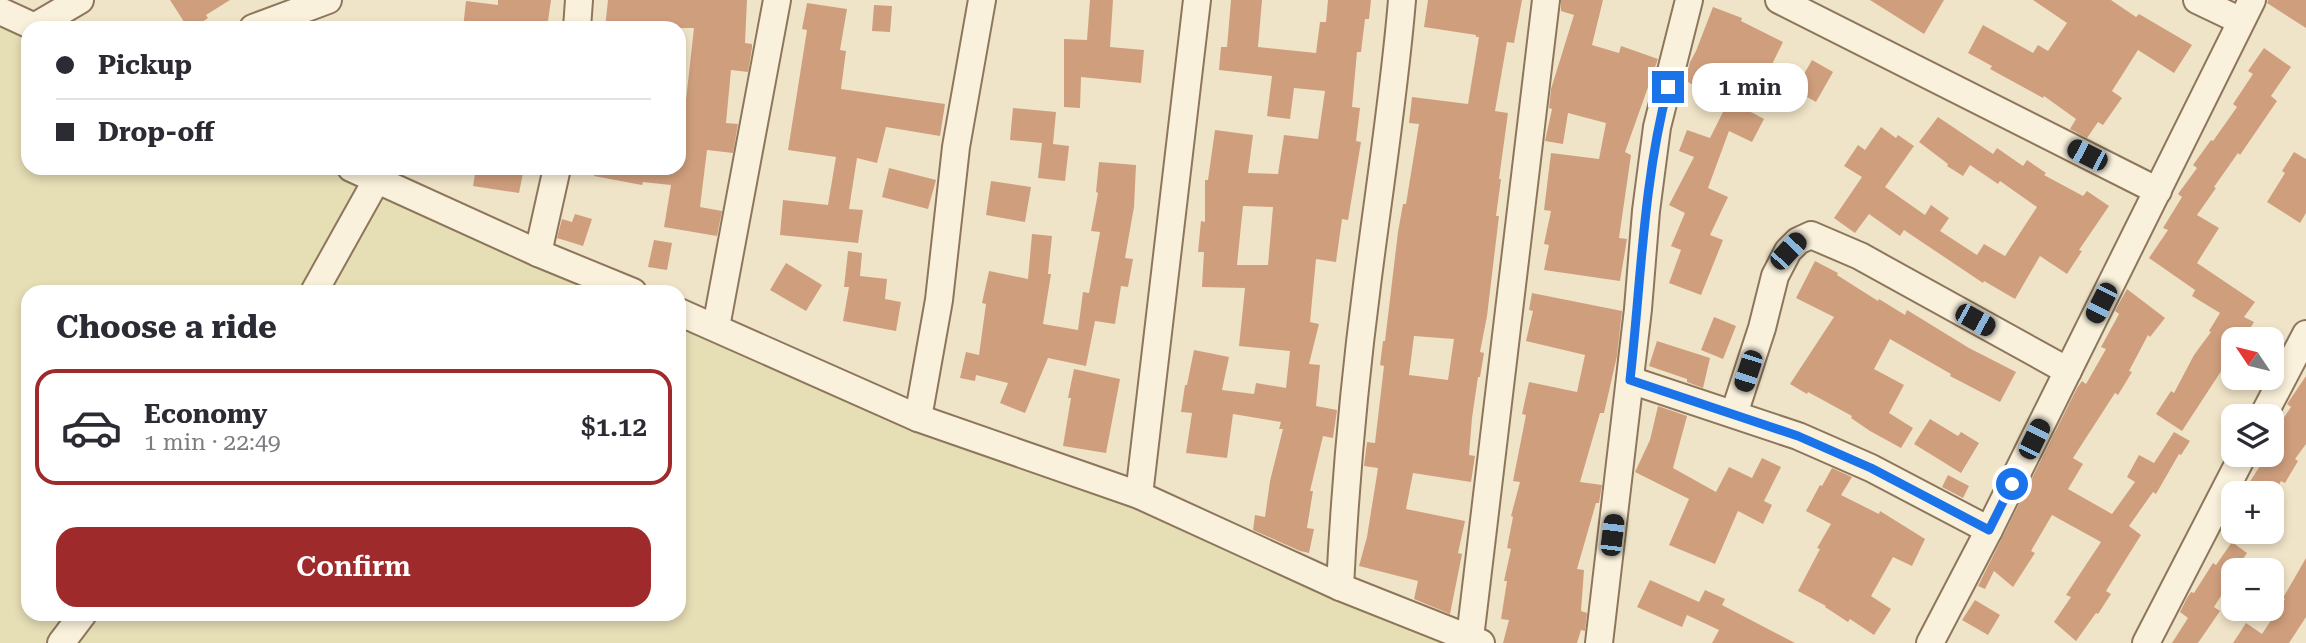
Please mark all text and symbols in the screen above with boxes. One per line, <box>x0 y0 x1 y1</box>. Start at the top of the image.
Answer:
text: Pickup <box>98 50 192 80</box>
callout: 1 min <box>1692 62 1808 112</box>
route end <box>1652 71 1684 103</box>
text: 1 min <box>1718 74 1782 101</box>
text: Drop-off <box>98 117 214 147</box>
car <box>2064 136 2111 174</box>
car <box>1766 228 1811 274</box>
car <box>2083 280 2120 326</box>
car <box>1952 301 1999 339</box>
text: Choose a ride <box>56 308 277 346</box>
north arrow <box>2221 327 2284 390</box>
map controls <box>2221 327 2284 621</box>
car <box>1732 348 1765 394</box>
icon: car <box>60 396 123 459</box>
text: Economy <box>144 399 267 429</box>
button: layers <box>2221 404 2284 467</box>
text: $1.12 <box>581 412 647 442</box>
car <box>2016 416 2053 462</box>
text: 1 min · 22:49 <box>144 429 281 456</box>
route start <box>1996 468 2028 500</box>
button: + <box>2221 481 2284 544</box>
car <box>1600 513 1625 557</box>
button: Confirm <box>56 527 651 607</box>
button: − <box>2221 558 2284 621</box>

